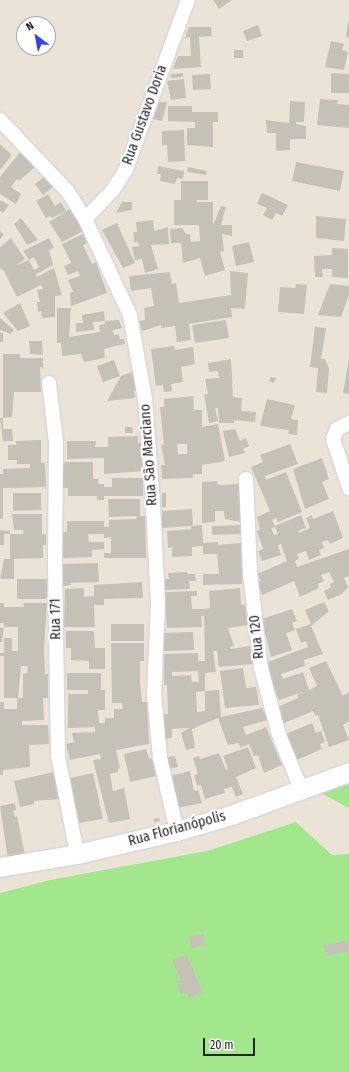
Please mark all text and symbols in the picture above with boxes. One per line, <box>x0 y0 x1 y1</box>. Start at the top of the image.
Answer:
north arrow <box>16 16 56 56</box>
text: N <box>24 19 36 34</box>
street label: Rua Gustavo Doria <box>119 63 171 167</box>
street label: Rua São Marciano <box>137 404 161 506</box>
street label: Rua 171 <box>47 598 65 640</box>
street label: Rua 120 <box>246 614 268 660</box>
street label: Rua Florianópolis <box>126 808 228 850</box>
scale bar <box>205 1030 257 1056</box>
text: 20 m <box>210 1038 234 1052</box>

